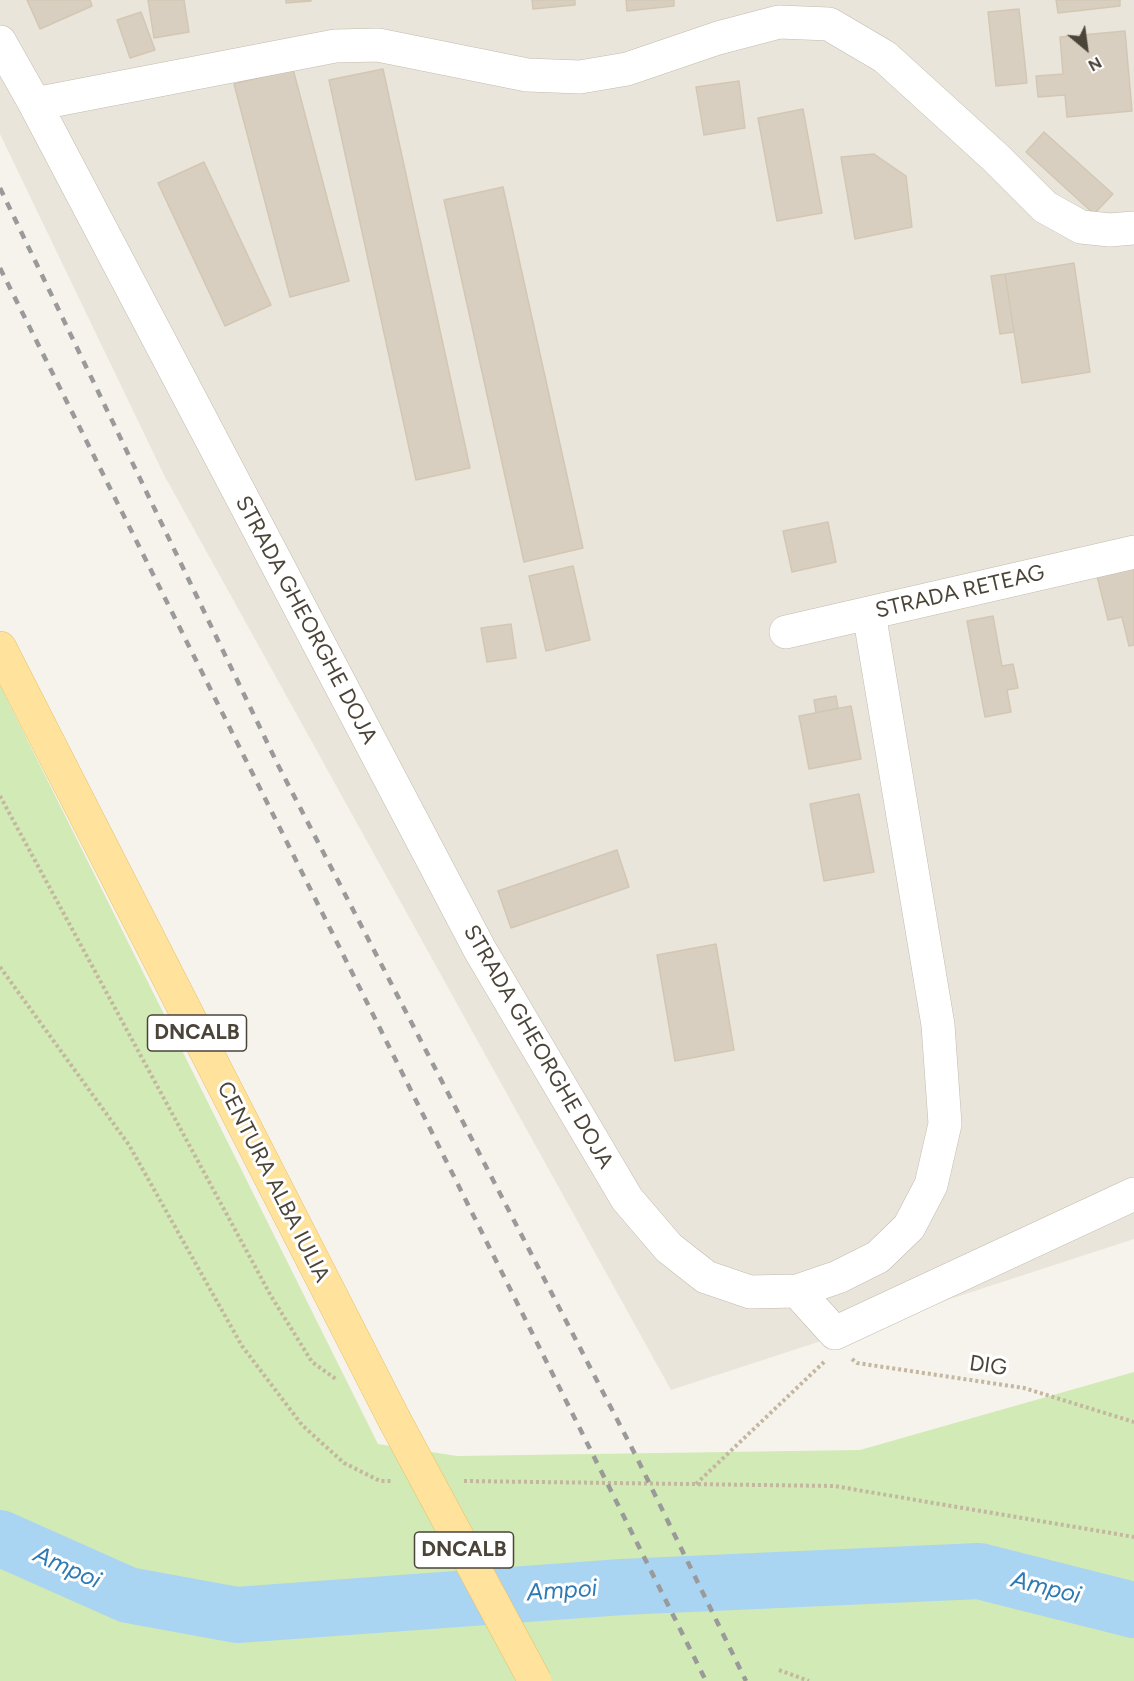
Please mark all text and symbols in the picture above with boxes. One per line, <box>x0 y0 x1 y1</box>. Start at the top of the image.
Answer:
north arrow <box>1056 18 1116 78</box>
text: N <box>1085 53 1105 75</box>
street label: STRADA GHEORGHE DOJA <box>229 491 383 749</box>
street label: STRADA RETEAG <box>873 560 1047 624</box>
street label: STRADA GHEORGHE DOJA <box>457 920 619 1174</box>
road number: DNCALB <box>148 1015 246 1051</box>
street label: CENTURA ALBA IULIA <box>211 1077 335 1287</box>
street label: DIG <box>967 1350 1009 1382</box>
road number: DNCALB <box>414 1532 514 1568</box>
water label: Ampoi <box>29 1541 105 1595</box>
water label: Ampoi <box>1008 1565 1084 1611</box>
water label: Ampoi <box>526 1574 598 1608</box>

